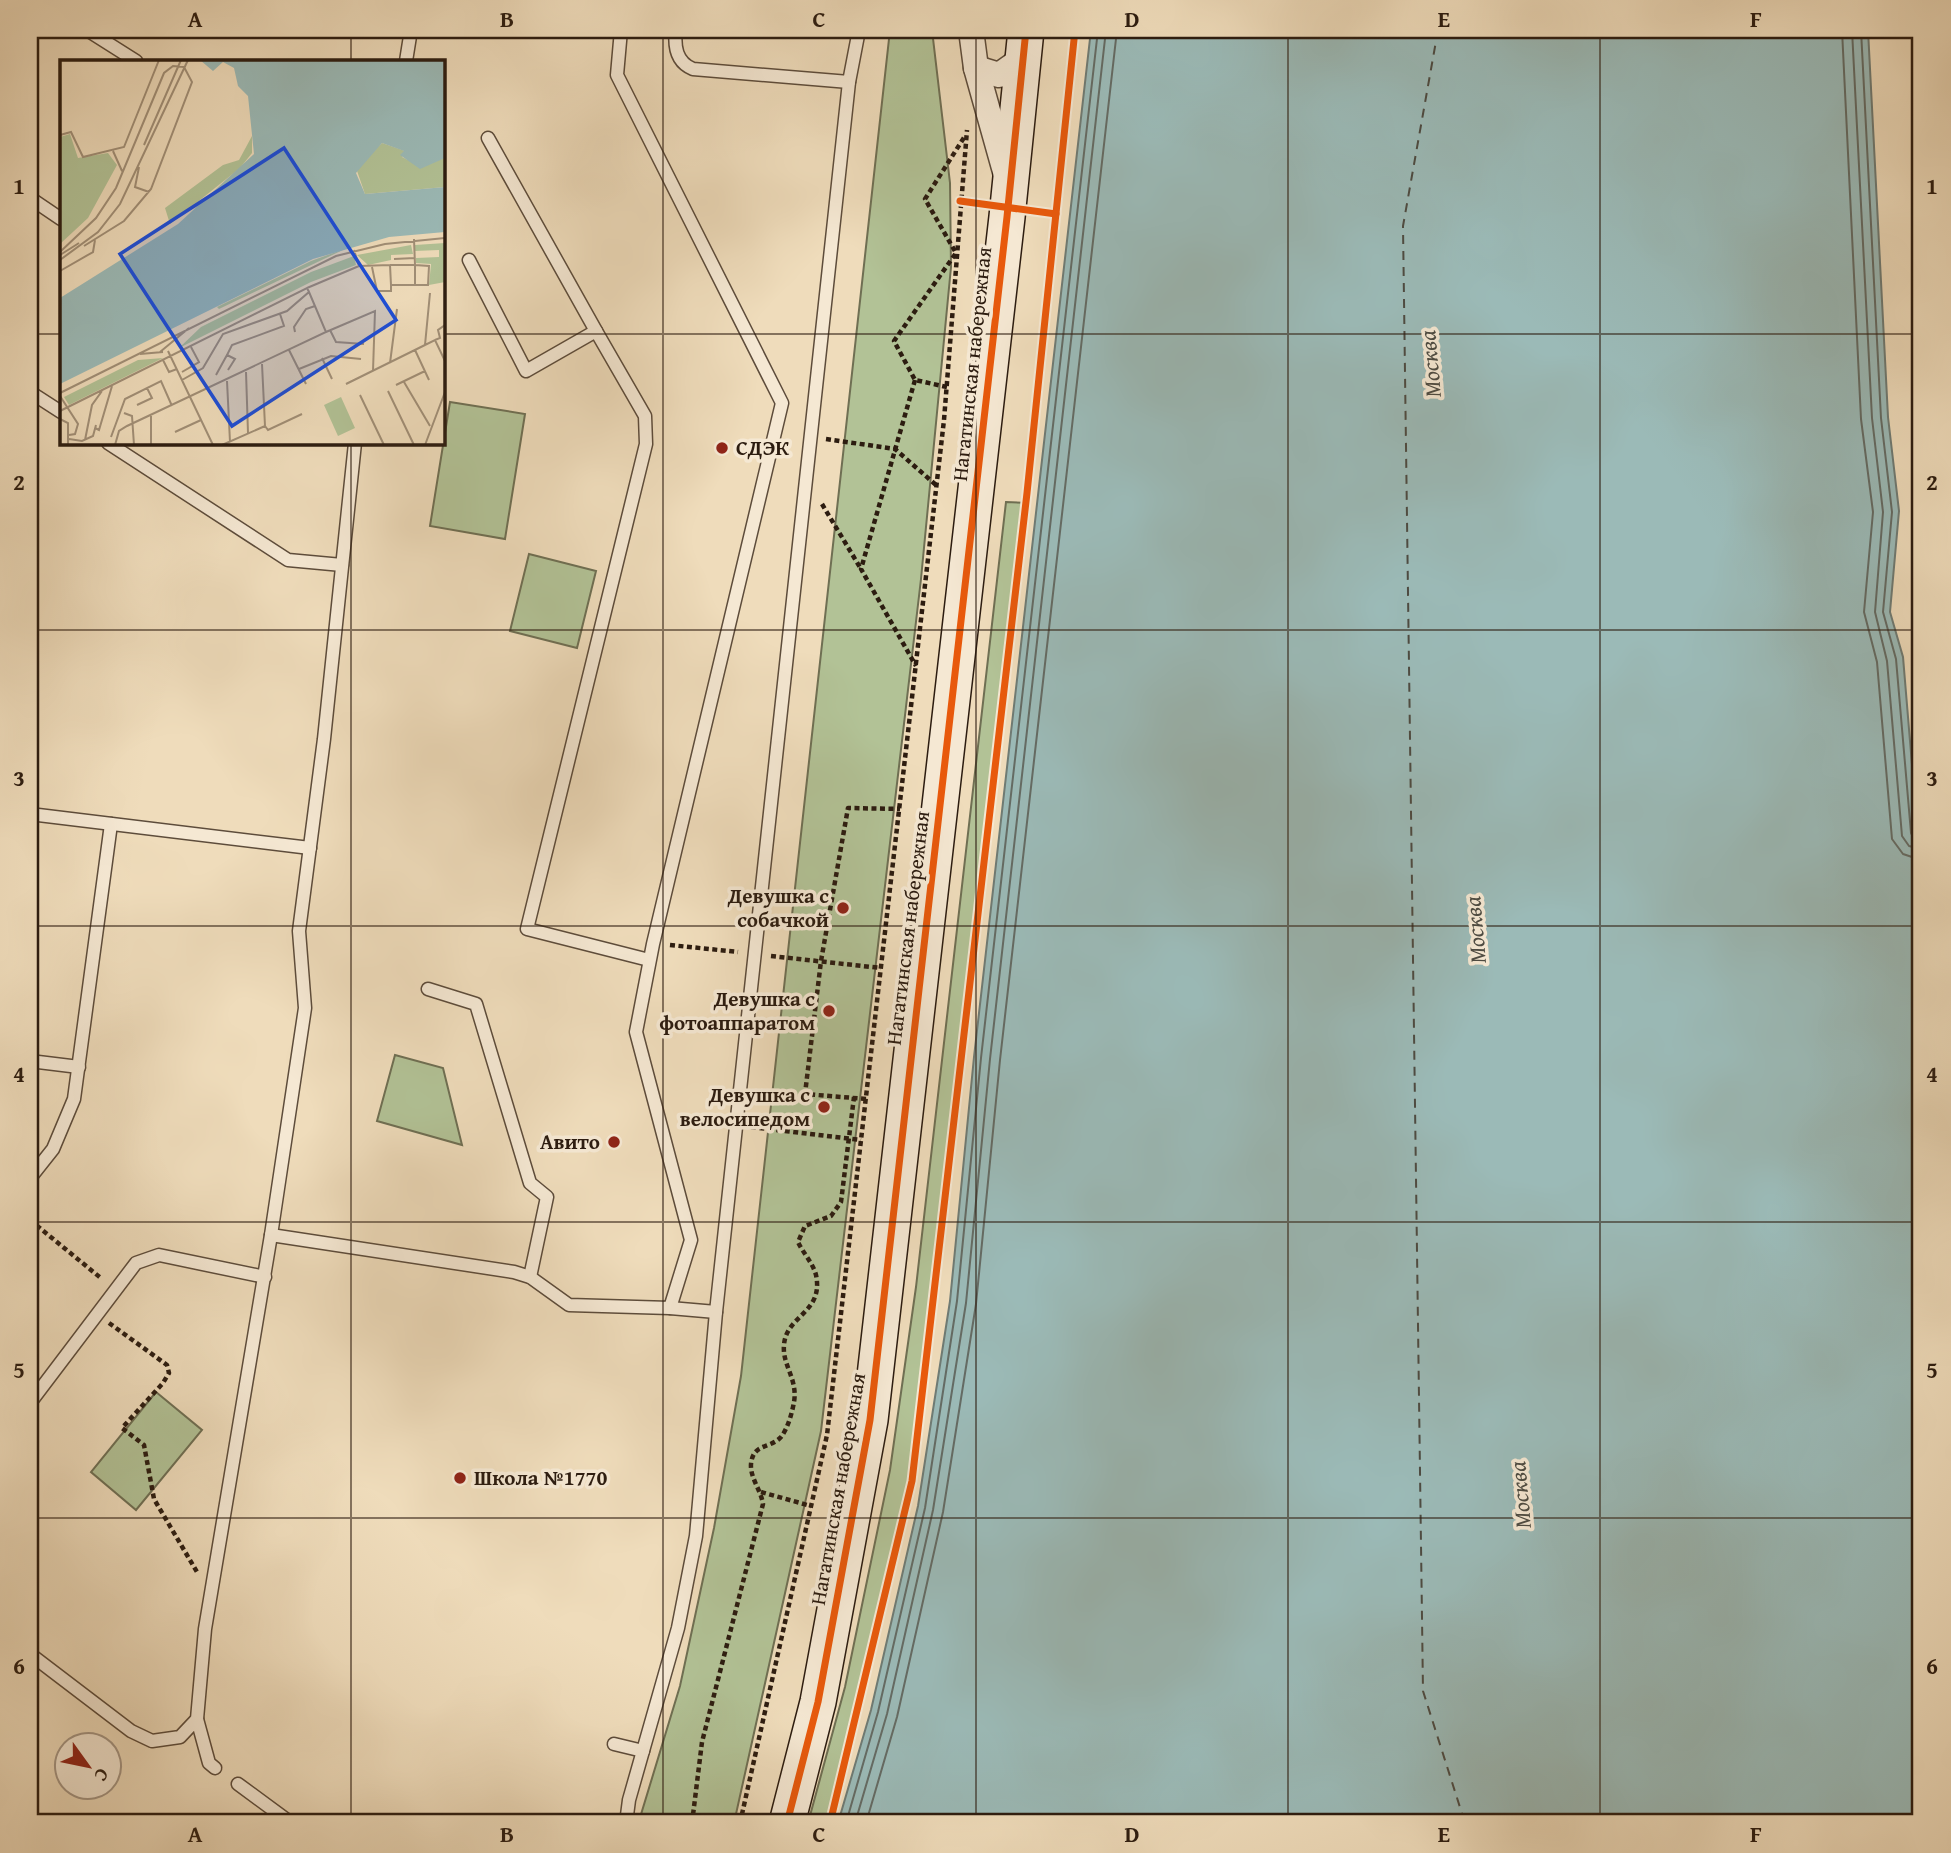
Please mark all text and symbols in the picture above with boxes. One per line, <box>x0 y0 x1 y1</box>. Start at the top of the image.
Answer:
text: A <box>188 2 203 35</box>
text: B <box>500 2 514 35</box>
text: C <box>812 2 826 35</box>
text: D <box>1125 2 1140 35</box>
text: E <box>1438 2 1450 35</box>
text: F <box>1750 2 1762 35</box>
inset map <box>60 60 444 444</box>
text: 1 <box>13 169 25 202</box>
text: 1 <box>1926 169 1938 202</box>
street label: Нагатинская набережная <box>944 245 999 483</box>
water label: Москва <box>1410 329 1449 399</box>
place label: СДЭК <box>736 432 789 463</box>
marker: СДЭК <box>714 440 730 456</box>
text: 2 <box>13 465 25 498</box>
text: 2 <box>1926 465 1938 498</box>
text: 3 <box>13 761 25 794</box>
text: 3 <box>1926 761 1938 794</box>
street label: Нагатинская набережная <box>878 809 937 1047</box>
place label: Девушка с собачкой <box>727 880 829 935</box>
water label: Москва <box>1455 895 1494 965</box>
marker: Девушка с собачкой <box>835 900 851 916</box>
place label: Девушка с фотоаппаратом <box>659 983 815 1038</box>
marker: Девушка с фотоаппаратом <box>821 1003 837 1019</box>
text: 4 <box>13 1057 25 1090</box>
text: 4 <box>1926 1057 1938 1090</box>
place label: Девушка с велосипедом <box>680 1079 810 1134</box>
marker: Девушка с велосипедом <box>816 1099 832 1115</box>
place label: Авито <box>540 1126 600 1157</box>
marker: Авито <box>606 1134 622 1150</box>
text: 5 <box>13 1353 25 1386</box>
text: 5 <box>1926 1353 1938 1386</box>
street label: Нагатинская набережная <box>802 1370 873 1607</box>
water label: Москва <box>1500 1460 1539 1530</box>
place label: Школа №1770 <box>474 1462 607 1493</box>
marker: Школа №1770 <box>452 1470 468 1486</box>
text: 6 <box>13 1649 25 1682</box>
text: 6 <box>1926 1649 1938 1682</box>
north arrow <box>52 1730 122 1800</box>
text: С <box>87 1763 117 1788</box>
text: A <box>188 1817 203 1850</box>
text: B <box>500 1817 514 1850</box>
text: C <box>812 1817 826 1850</box>
text: D <box>1125 1817 1140 1850</box>
text: E <box>1438 1817 1450 1850</box>
text: F <box>1750 1817 1762 1850</box>

